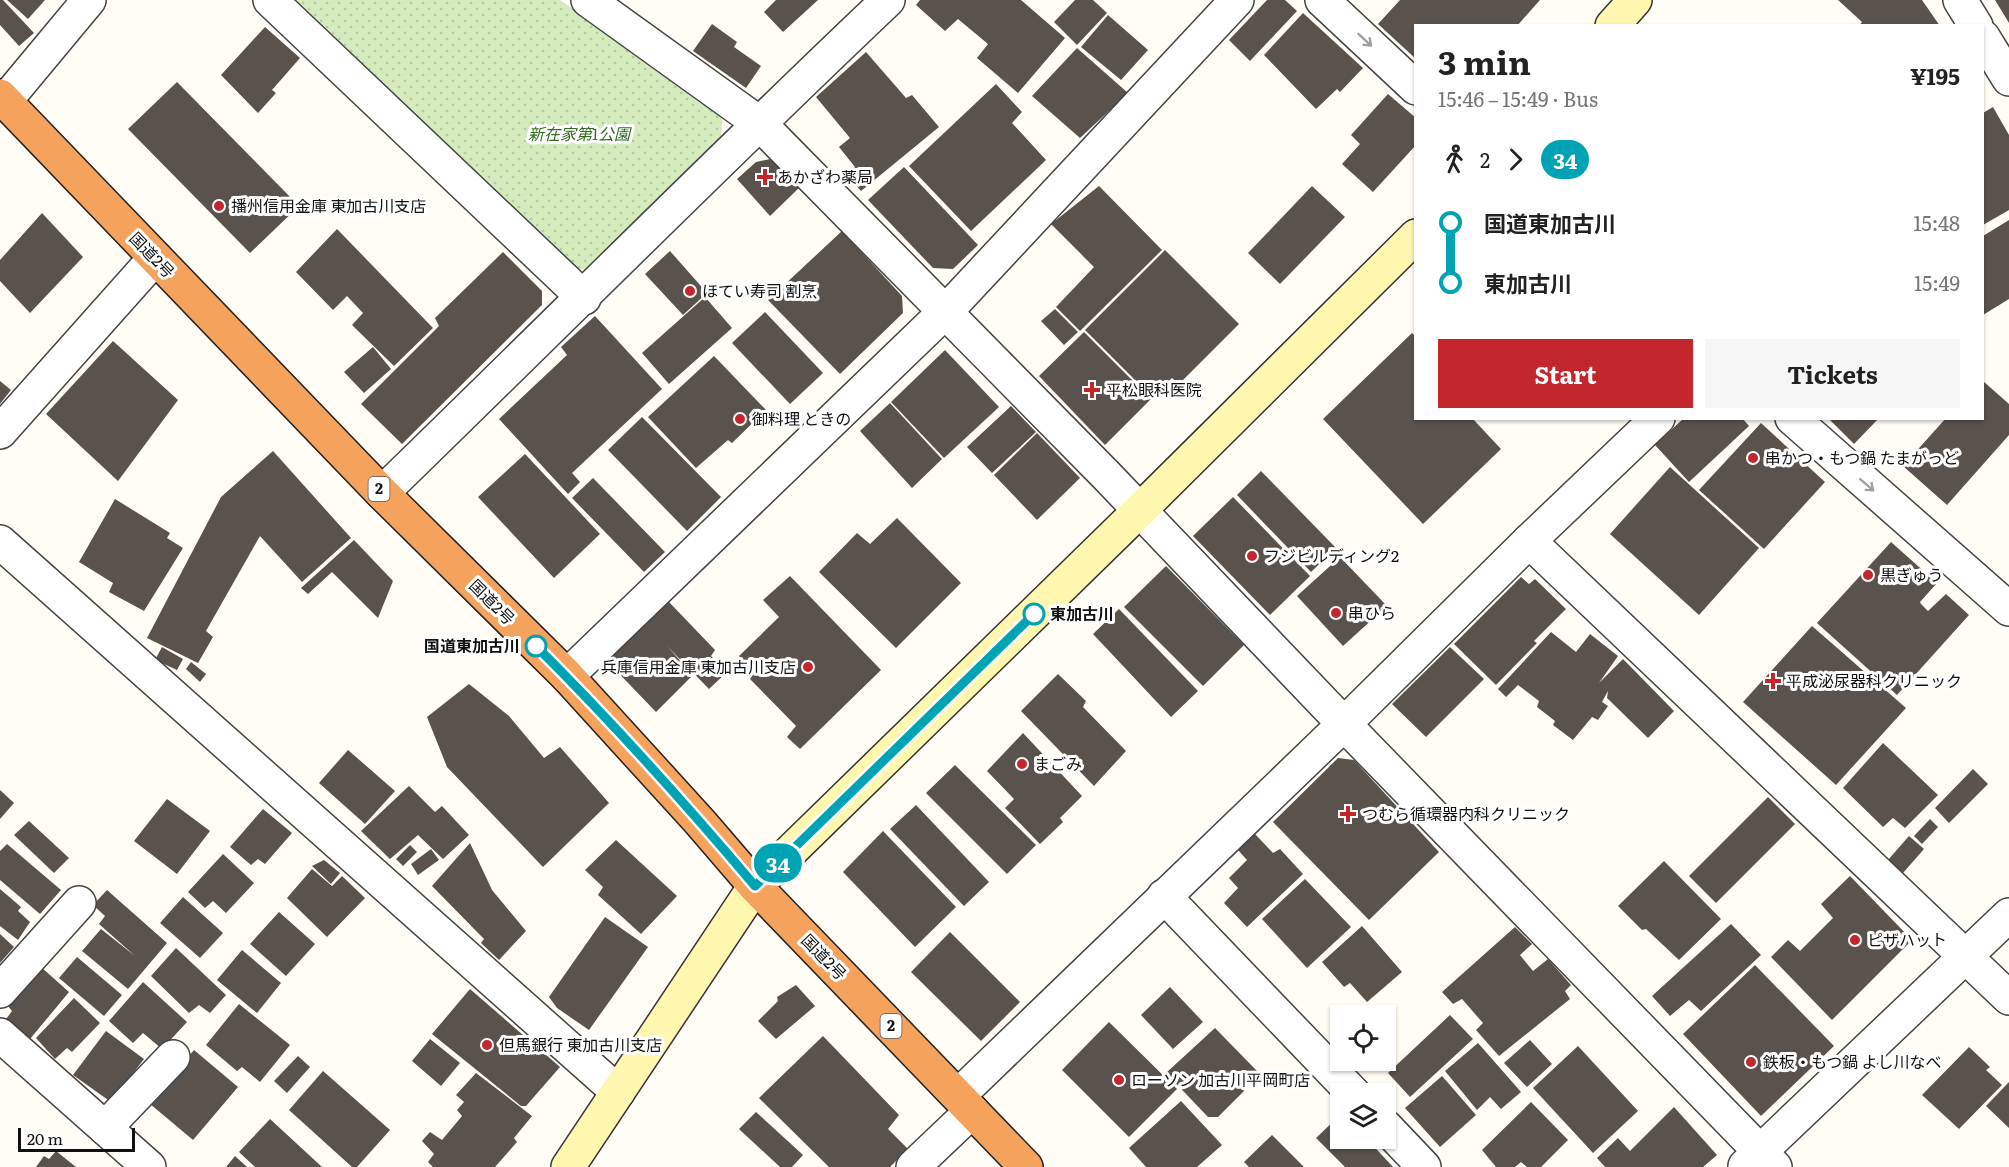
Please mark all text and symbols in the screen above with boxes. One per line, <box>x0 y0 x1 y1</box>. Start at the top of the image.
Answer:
one-way arrow <box>1357 33 1372 47</box>
text: 3 min <box>1438 36 1531 85</box>
text: ¥195 <box>1910 59 1960 92</box>
text: 15:46 – 15:49 · Bus <box>1438 83 1598 113</box>
park label: 新在家第1公園 <box>528 121 632 145</box>
icon: walk <box>1438 143 1471 176</box>
icon: forward <box>1499 143 1532 176</box>
text: 2 <box>1480 144 1490 174</box>
text: 34 <box>1553 144 1577 175</box>
place label: あかざわ薬局 <box>777 164 873 188</box>
marker: あかざわ薬局 <box>758 170 772 184</box>
place label: 播州信用金庫 東加古川支店 <box>231 193 426 217</box>
marker: 播州信用金庫 東加古川支店 <box>212 199 226 213</box>
text: 国道東加古川 <box>1484 206 1616 239</box>
text: 15:48 <box>1913 207 1960 237</box>
street label: 国道2号 <box>125 226 181 283</box>
text: 東加古川 <box>1484 266 1572 299</box>
text: 15:49 <box>1914 267 1960 297</box>
place label: ほてい寿司 割烹 <box>702 278 817 302</box>
marker: ほてい寿司 割烹 <box>683 284 697 298</box>
button: Start <box>1438 339 1693 408</box>
button: Tickets <box>1705 339 1960 408</box>
place label: 平松眼科医院 <box>1106 377 1202 401</box>
marker: 平松眼科医院 <box>1083 381 1101 399</box>
place label: 御料理 ときの <box>752 406 851 430</box>
marker: 御料理 ときの <box>733 412 747 426</box>
place label: 串かつ・もつ鍋 たまがっど <box>1765 445 1959 469</box>
marker: 串かつ・もつ鍋 たまがっど <box>1746 451 1760 465</box>
road number: 2 <box>368 477 389 501</box>
one-way arrow <box>1860 478 1875 492</box>
place label: フジビルディング2 <box>1264 543 1399 567</box>
marker: フジビルディング2 <box>1245 549 1259 563</box>
place label: 黒ぎゅう <box>1880 562 1944 586</box>
marker: 黒ぎゅう <box>1861 568 1875 582</box>
street label: 国道2号 <box>464 573 521 630</box>
place label: 串ひら <box>1348 600 1396 624</box>
place label: 東加古川 <box>1050 601 1114 625</box>
marker: 東加古川 <box>1023 603 1045 625</box>
marker: 串ひら <box>1329 606 1343 620</box>
place label: 国道東加古川 <box>424 633 520 657</box>
marker: 国道東加古川 <box>525 635 547 657</box>
place label: 兵庫信用金庫 東加古川支店 <box>601 654 796 678</box>
marker: 兵庫信用金庫 東加古川支店 <box>801 660 815 674</box>
place label: 平成泌尿器科クリニック <box>1786 668 1962 692</box>
marker: 平成泌尿器科クリニック <box>1764 672 1782 690</box>
place label: まごみ <box>1034 751 1082 775</box>
marker: まごみ <box>1015 757 1029 771</box>
place label: つむら循環器内科クリニック <box>1362 801 1570 825</box>
marker: つむら循環器内科クリニック <box>1339 805 1357 823</box>
line badge: 34 <box>751 844 805 882</box>
text: 34 <box>766 848 790 879</box>
place label: ピザハット <box>1867 927 1947 951</box>
street label: 国道2号 <box>797 928 853 985</box>
marker: ピザハット <box>1848 933 1862 947</box>
map controls <box>1330 1005 1396 1149</box>
button: locate <box>1330 1005 1396 1071</box>
road number: 2 <box>880 1014 902 1038</box>
place label: 但馬銀行 東加古川支店 <box>499 1032 662 1056</box>
marker: 但馬銀行 東加古川支店 <box>480 1038 494 1052</box>
place label: 鉄板・もつ鍋 よし川なべ <box>1763 1049 1942 1073</box>
marker: 鉄板・もつ鍋 よし川なべ <box>1744 1055 1758 1069</box>
place label: ローソン 加古川平岡町店 <box>1131 1067 1310 1091</box>
marker: ローソン 加古川平岡町店 <box>1112 1073 1126 1087</box>
button: layers <box>1330 1083 1396 1149</box>
scale bar <box>18 1125 135 1152</box>
text: 20 m <box>27 1126 63 1150</box>

